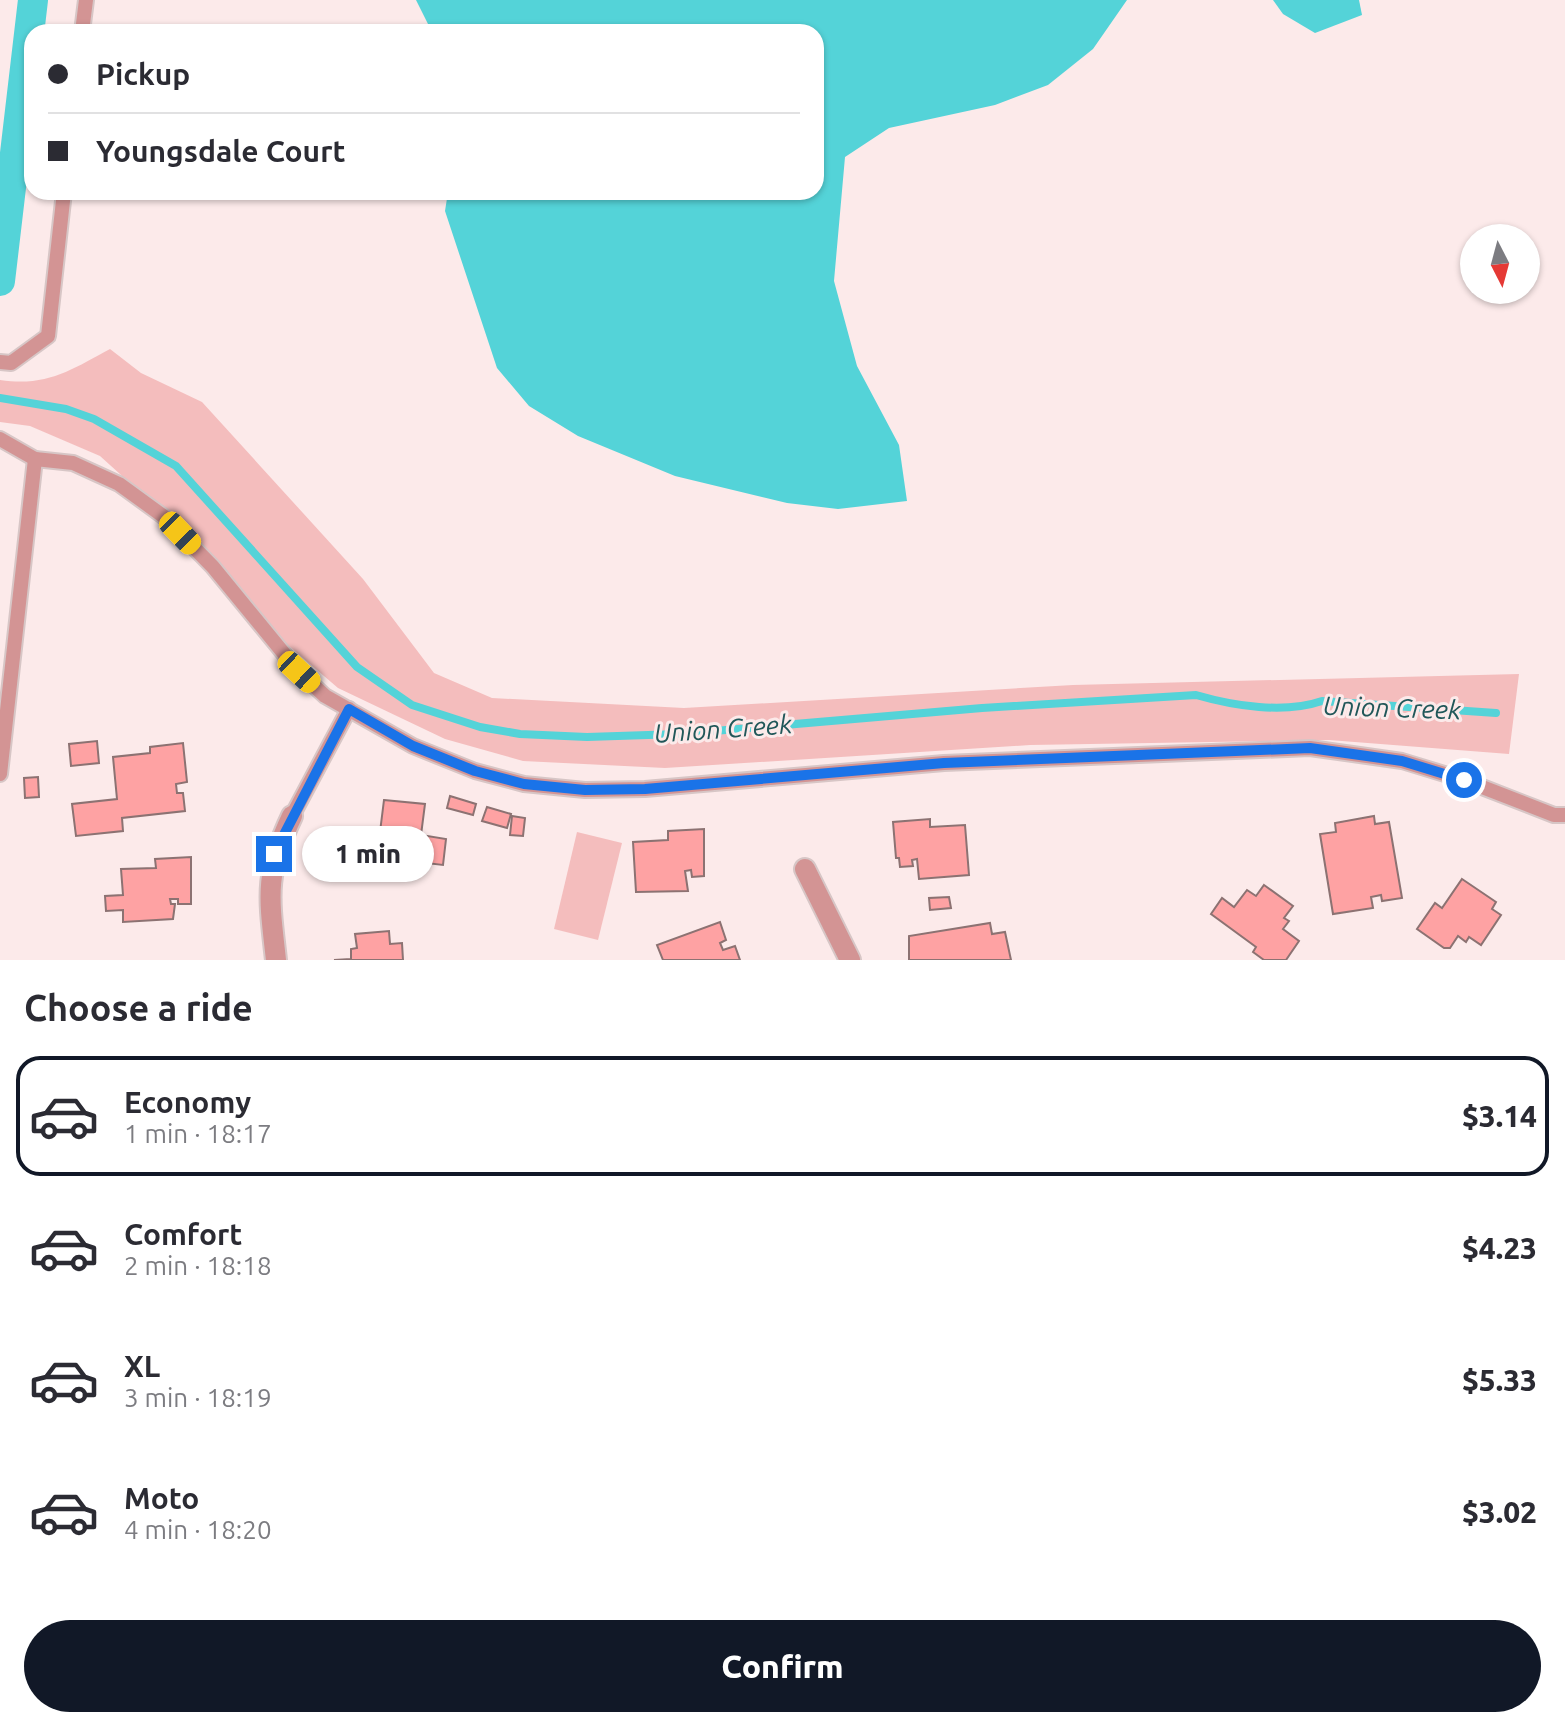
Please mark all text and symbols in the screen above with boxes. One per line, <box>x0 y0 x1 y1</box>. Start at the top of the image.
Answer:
text: Pickup <box>96 57 190 91</box>
text: Youngsdale Court <box>96 134 345 168</box>
north arrow <box>1460 224 1540 304</box>
map controls <box>1460 224 1540 304</box>
car <box>155 507 205 559</box>
car <box>273 647 325 697</box>
water label: Union Creek <box>1322 691 1462 724</box>
water label: Union Creek <box>653 709 794 748</box>
route start <box>1446 762 1482 798</box>
callout: 1 min <box>302 826 434 882</box>
route end <box>256 836 292 872</box>
text: 1 min <box>335 839 401 868</box>
text: Choose a ride <box>24 987 253 1028</box>
icon: car <box>28 1080 100 1152</box>
text: Economy <box>124 1085 251 1119</box>
text: $3.14 <box>1462 1099 1537 1133</box>
text: 1 min · 18:17 <box>124 1119 272 1148</box>
icon: car <box>28 1212 100 1284</box>
text: Comfort <box>124 1217 242 1251</box>
text: $4.23 <box>1462 1231 1537 1265</box>
text: 2 min · 18:18 <box>124 1251 272 1280</box>
icon: car <box>28 1344 100 1416</box>
text: XL <box>124 1349 160 1383</box>
text: $5.33 <box>1462 1363 1537 1397</box>
text: 3 min · 18:19 <box>124 1383 272 1412</box>
icon: car <box>28 1476 100 1548</box>
text: Moto <box>124 1481 199 1515</box>
text: $3.02 <box>1462 1495 1537 1529</box>
text: 4 min · 18:20 <box>124 1515 272 1544</box>
button: Confirm <box>24 1620 1541 1712</box>

